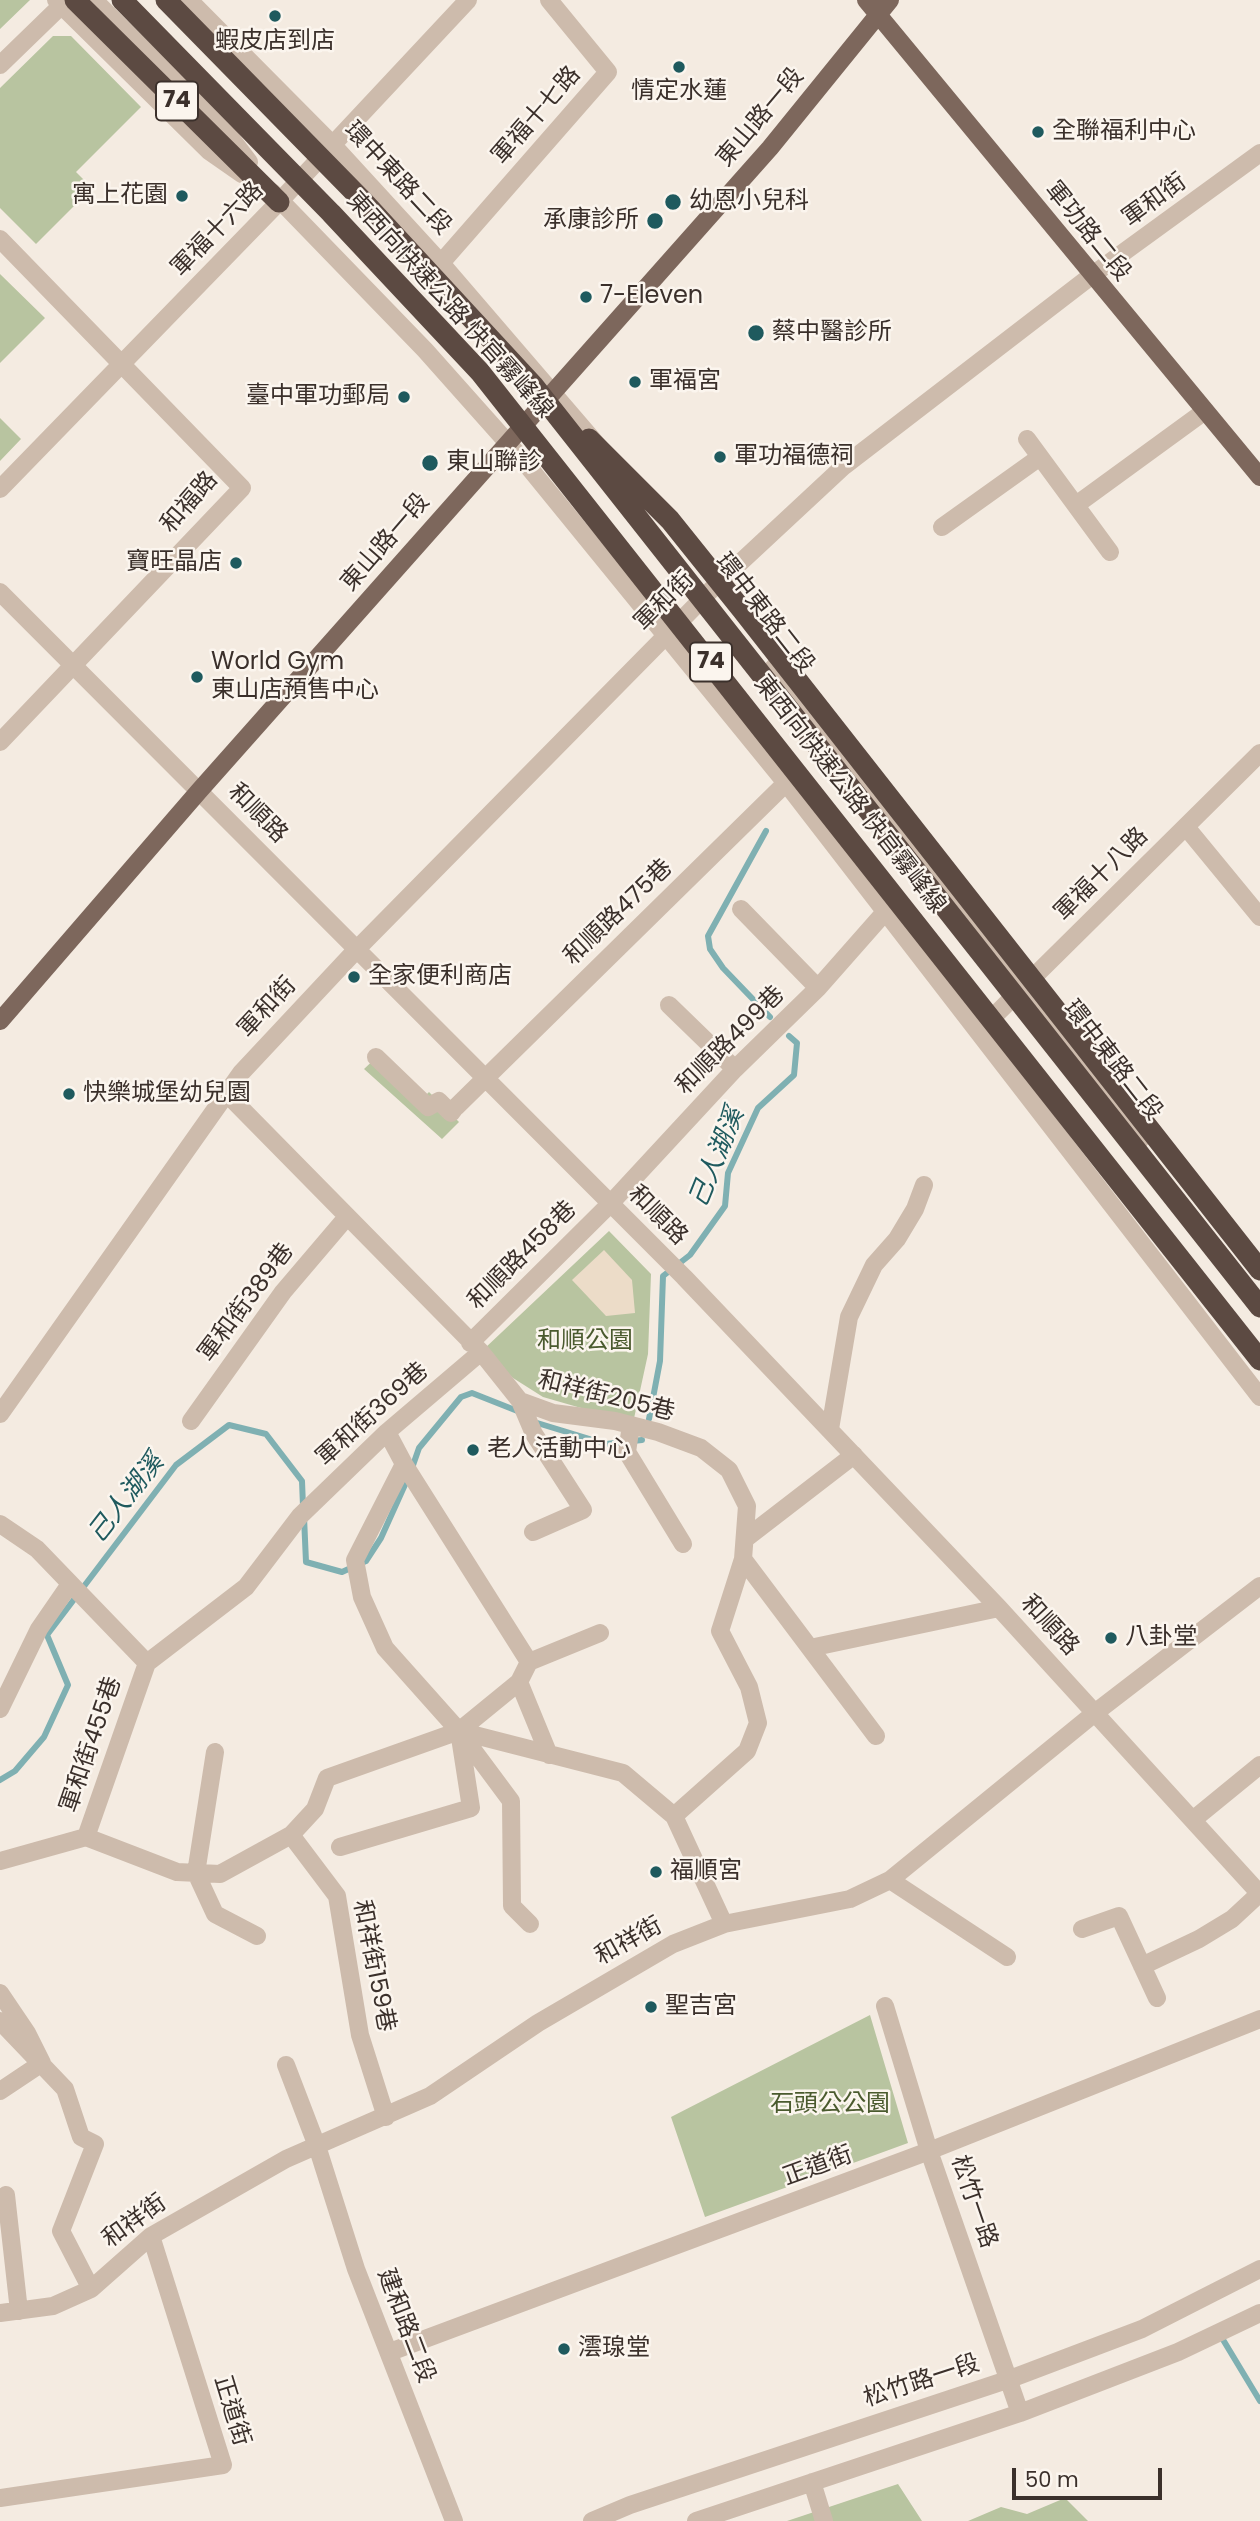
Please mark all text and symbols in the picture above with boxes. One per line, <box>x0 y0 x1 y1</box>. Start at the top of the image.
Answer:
marker: 蝦皮店到店 <box>267 8 283 24</box>
place label: 蝦皮店到店 <box>215 28 335 56</box>
marker: 情定水蓮 <box>671 59 687 75</box>
street label: 軍福十七路 <box>487 61 587 171</box>
street label: 東山路一段 <box>711 63 811 173</box>
place label: 情定水蓮 <box>631 78 727 106</box>
road number: 74 <box>156 82 198 120</box>
street label: 環中東路二段 <box>337 117 457 241</box>
place label: 全聯福利中心 <box>1052 118 1196 146</box>
marker: 全聯福利中心 <box>1030 124 1046 140</box>
street label: 軍和街 <box>1117 168 1193 234</box>
street label: 軍功路二段 <box>1038 176 1136 288</box>
street label: 軍福十六路 <box>166 177 270 283</box>
place label: 寓上花園 <box>72 182 168 210</box>
street label: 東西向快速公路 快官霧峰線 <box>340 187 558 425</box>
marker: 寓上花園 <box>174 188 190 204</box>
place label: 幼恩小兒科 <box>689 188 809 216</box>
marker: 幼恩小兒科 <box>663 192 683 212</box>
place label: 承康診所 <box>543 207 639 235</box>
marker: 承康診所 <box>645 211 665 231</box>
place label: 7-Eleven <box>600 283 703 311</box>
marker: 7-Eleven <box>578 289 594 305</box>
place label: 蔡中醫診所 <box>772 319 892 347</box>
marker: 蔡中醫診所 <box>746 323 766 343</box>
place label: 軍福宮 <box>649 368 721 396</box>
marker: 軍福宮 <box>627 374 643 390</box>
place label: 臺中軍功郵局 <box>246 383 390 411</box>
marker: 臺中軍功郵局 <box>396 389 412 405</box>
place label: 軍功福德祠 <box>734 443 854 471</box>
place label: 東山聯診 <box>446 449 542 477</box>
marker: 軍功福德祠 <box>712 449 728 465</box>
marker: 東山聯診 <box>420 453 440 473</box>
street label: 和福路 <box>156 466 224 540</box>
street label: 東山路一段 <box>336 488 436 598</box>
street label: 環中東路二段 <box>708 548 820 680</box>
place label: 寶旺晶店 <box>126 549 222 577</box>
marker: 寶旺晶店 <box>228 555 244 571</box>
street label: 軍和街 <box>629 566 701 638</box>
road number: 74 <box>690 642 732 682</box>
place label: World Gym 東山店預售中心 <box>211 649 379 705</box>
marker: World Gym 東山店預售中心 <box>189 669 205 685</box>
street label: 東西向快速公路 快官霧峰線 <box>747 670 951 920</box>
street label: 和順路 <box>221 778 293 850</box>
street label: 軍福十八路 <box>1049 822 1155 928</box>
street label: 和順路475巷 <box>559 854 679 972</box>
place label: 全家便利商店 <box>368 963 512 991</box>
marker: 全家便利商店 <box>346 969 362 985</box>
street label: 軍和街 <box>233 972 303 1044</box>
street label: 和順路499巷 <box>671 981 791 1101</box>
street label: 環中東路二段 <box>1056 995 1168 1127</box>
place label: 快樂城堡幼兒園 <box>83 1080 251 1108</box>
marker: 快樂城堡幼兒園 <box>61 1086 77 1102</box>
water label: 己人湖溪 <box>684 1104 752 1212</box>
street label: 和順路 <box>621 1180 693 1252</box>
street label: 和順路458巷 <box>463 1196 583 1316</box>
street label: 軍和街389巷 <box>193 1238 301 1368</box>
park label: 和順公園 <box>537 1328 633 1356</box>
street label: 軍和街369巷 <box>311 1357 435 1473</box>
street label: 和祥街205巷 <box>535 1366 677 1428</box>
place label: 老人活動中心 <box>487 1436 631 1464</box>
marker: 老人活動中心 <box>465 1442 481 1458</box>
water label: 己人湖溪 <box>83 1448 171 1550</box>
street label: 和順路 <box>1014 1590 1084 1662</box>
place label: 八卦堂 <box>1125 1624 1197 1652</box>
marker: 八卦堂 <box>1103 1630 1119 1646</box>
street label: 軍和街455巷 <box>55 1674 129 1816</box>
place label: 福順宮 <box>670 1858 742 1886</box>
marker: 福順宮 <box>648 1864 664 1880</box>
street label: 和祥街159巷 <box>346 1898 400 2034</box>
street label: 和祥街 <box>591 1912 667 1972</box>
place label: 聖吉宮 <box>665 1993 737 2021</box>
marker: 聖吉宮 <box>643 1999 659 2015</box>
park label: 石頭公公園 <box>770 2091 890 2119</box>
street label: 正道街 <box>779 2141 857 2193</box>
street label: 松竹一路 <box>944 2152 1002 2252</box>
street label: 和祥街 <box>97 2189 173 2255</box>
street label: 建和路二段 <box>370 2265 440 2387</box>
place label: 澐瑔堂 <box>578 2335 650 2363</box>
marker: 澐瑔堂 <box>556 2341 572 2357</box>
street label: 松竹路一段 <box>860 2350 984 2414</box>
street label: 正道街 <box>207 2372 255 2450</box>
scale bar <box>1015 2454 1166 2498</box>
text: 50 m <box>1025 2465 1079 2494</box>

